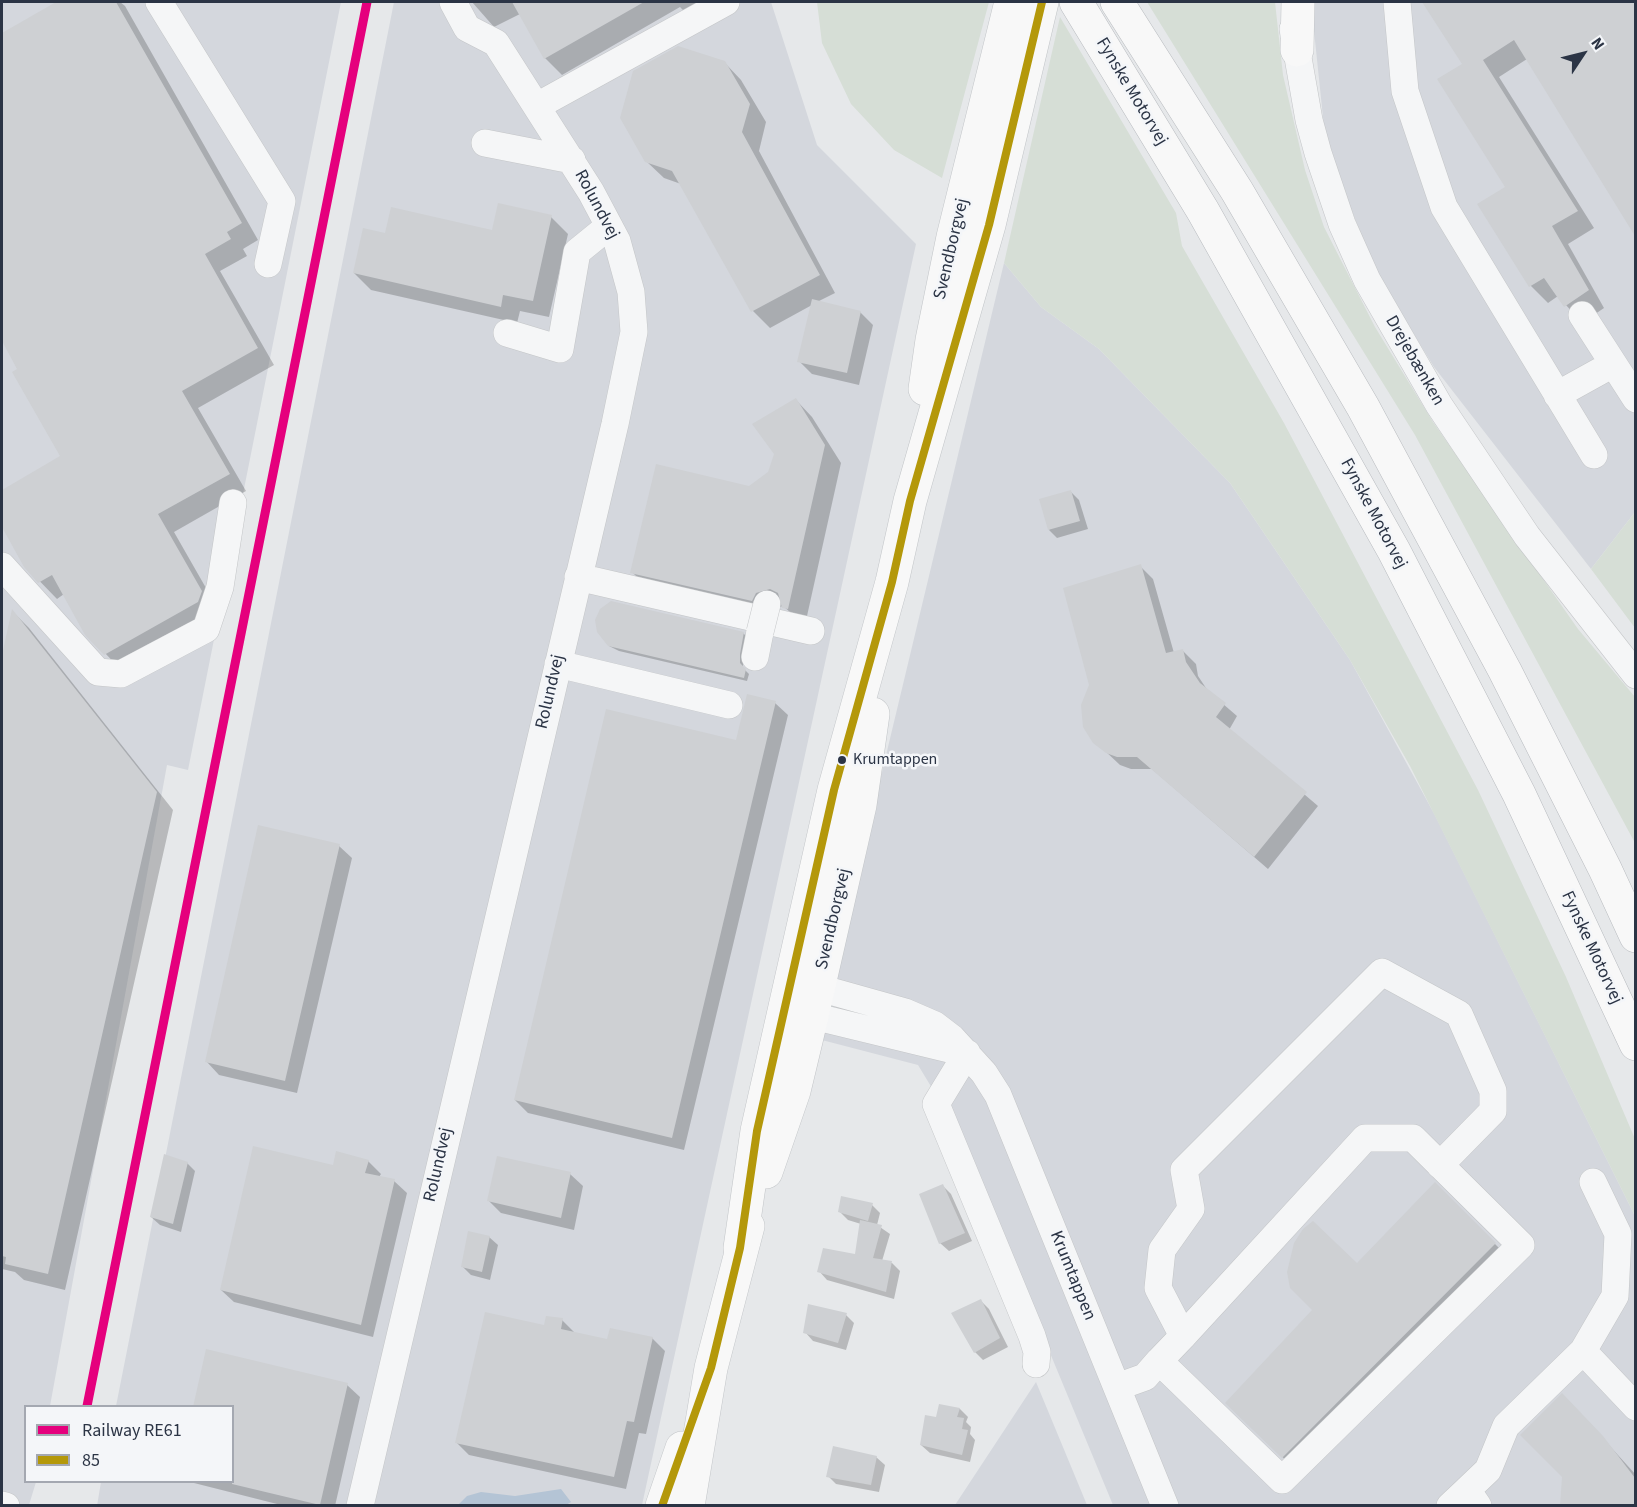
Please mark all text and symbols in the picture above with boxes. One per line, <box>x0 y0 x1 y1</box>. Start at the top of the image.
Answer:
north arrow <box>1553 24 1613 84</box>
text: N <box>1586 33 1610 54</box>
street label: Fynske Motorvej <box>1090 34 1172 150</box>
street label: Rolundvej <box>569 166 623 244</box>
street label: Svendborgvej <box>930 196 974 302</box>
street label: Drejebænken <box>1380 312 1448 410</box>
street label: Fynske Motorvej <box>1335 455 1411 573</box>
street label: Rolundvej <box>532 653 570 731</box>
place label: Krumtappen <box>853 750 937 770</box>
marker: Krumtappen <box>836 754 848 766</box>
street label: Svendborgvej <box>812 866 856 972</box>
street label: Fynske Motorvej <box>1555 888 1627 1008</box>
street label: Rolundvej <box>420 1126 458 1204</box>
street label: Krumtappen <box>1044 1228 1100 1324</box>
legend <box>24 1405 234 1483</box>
text: Railway RE61 <box>82 1418 182 1443</box>
text: 85 <box>82 1448 100 1473</box>

